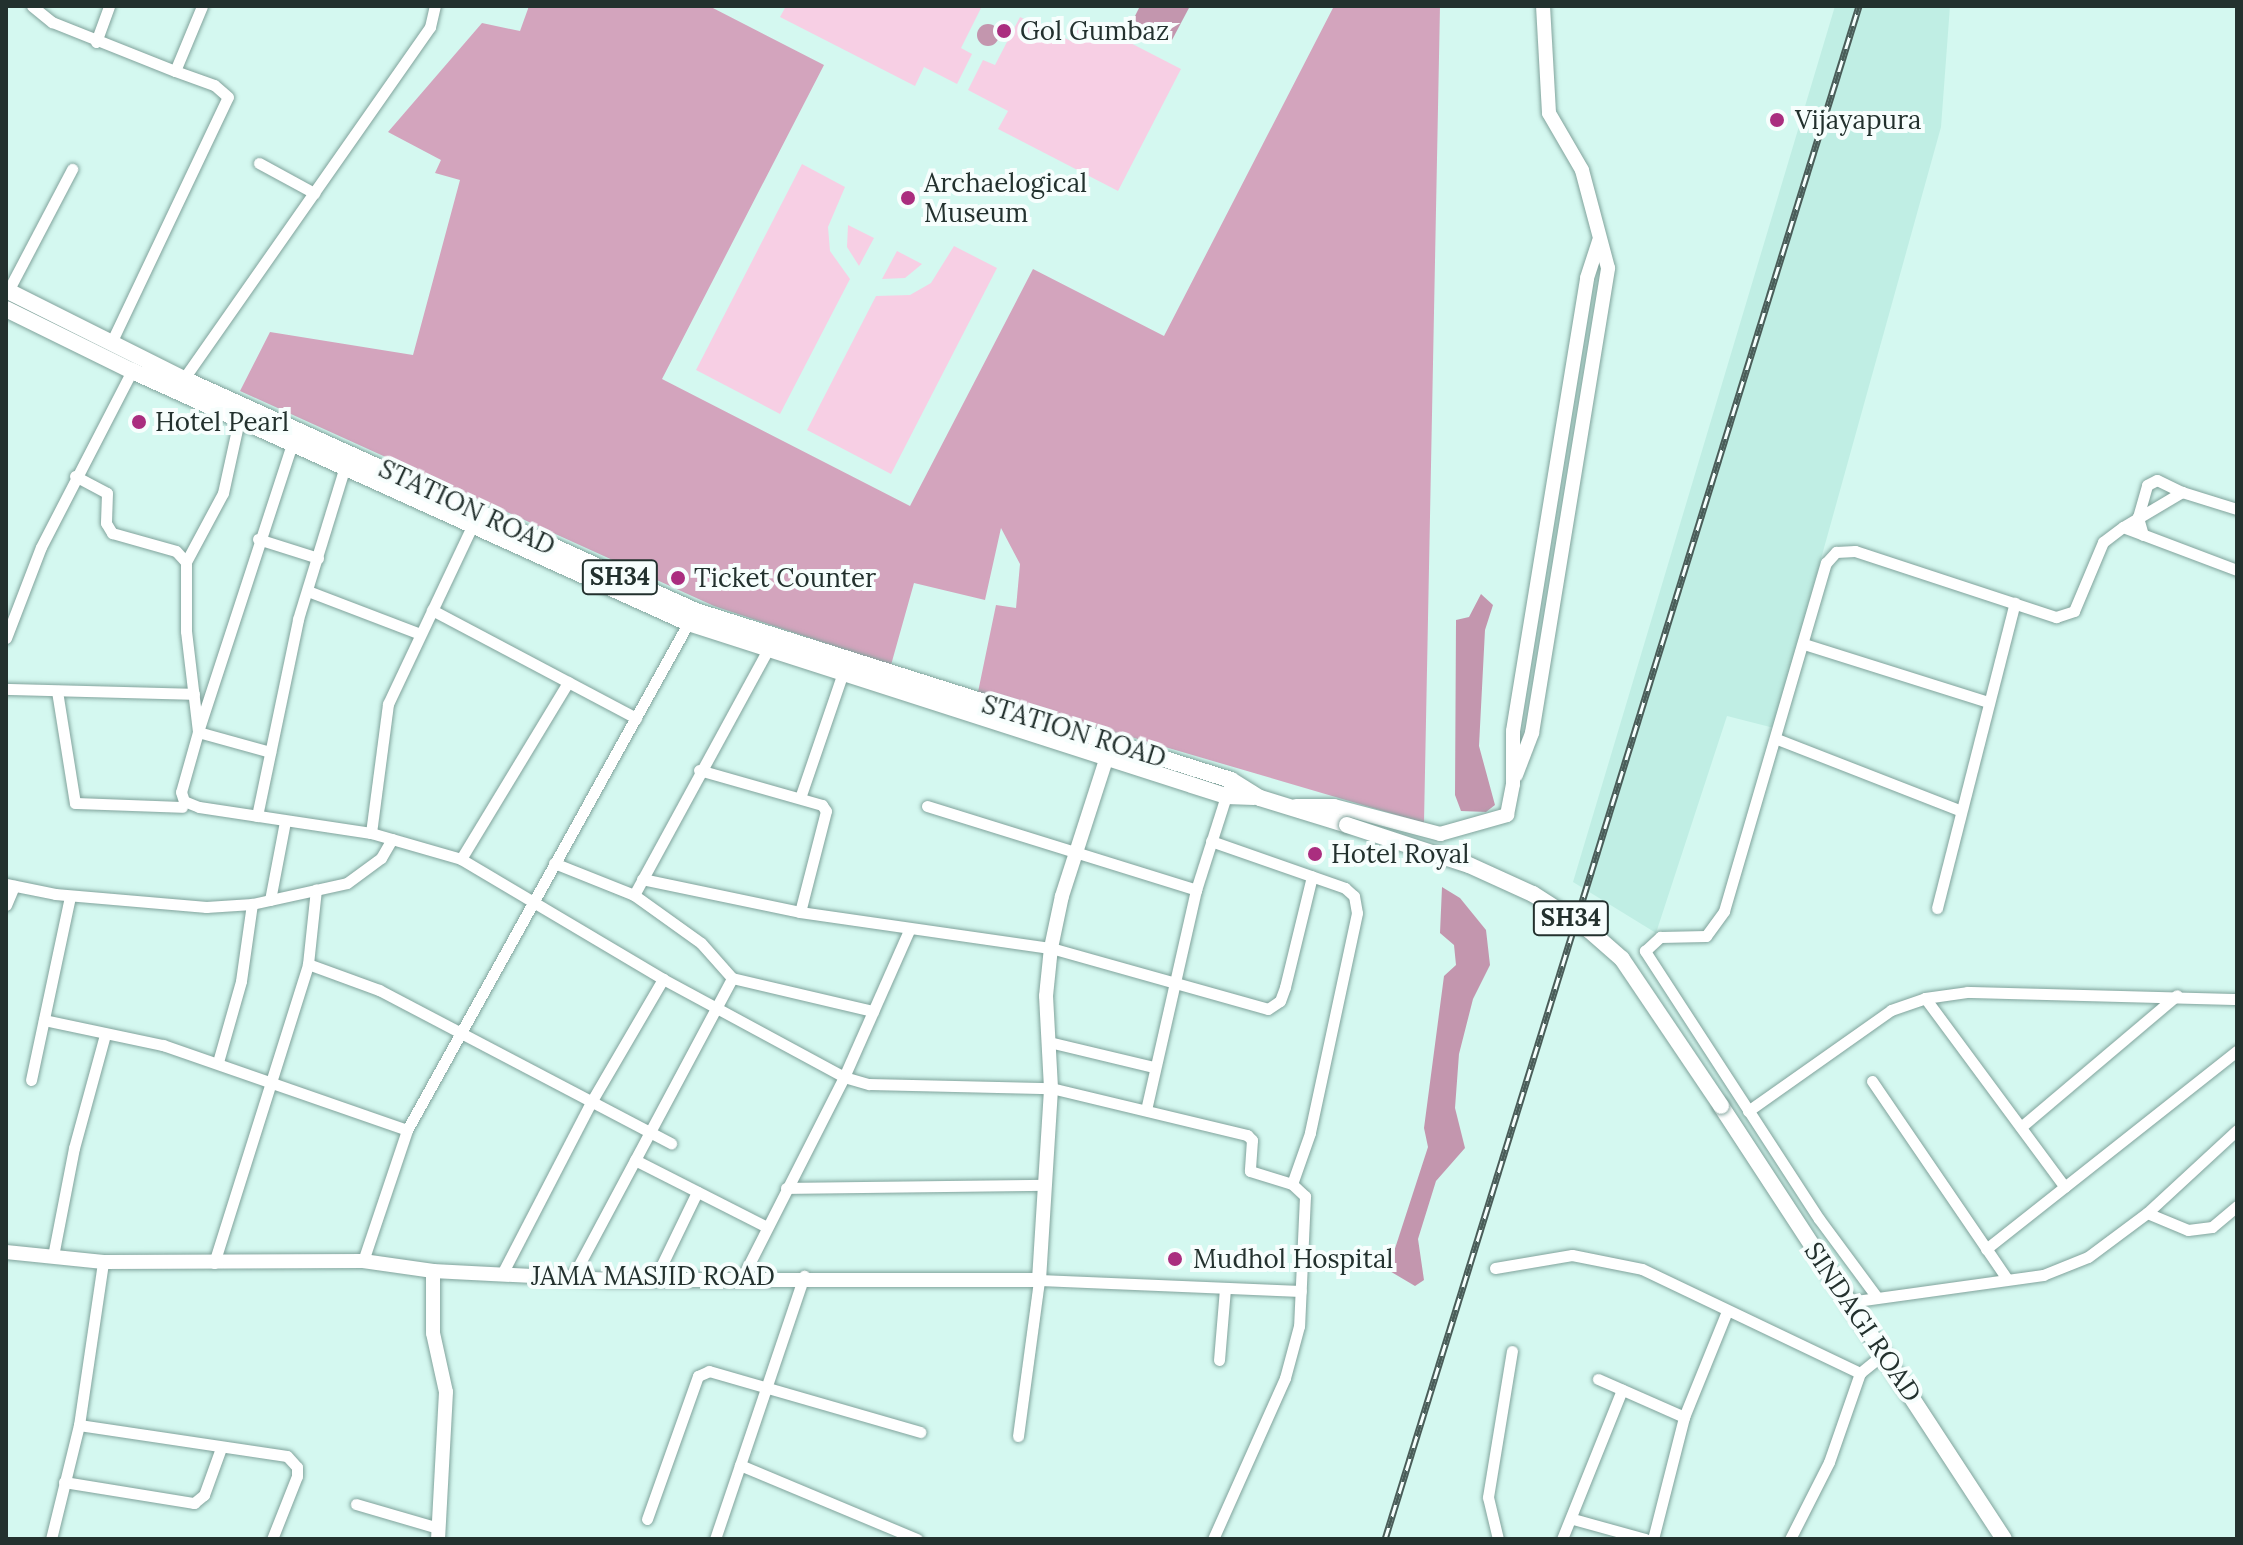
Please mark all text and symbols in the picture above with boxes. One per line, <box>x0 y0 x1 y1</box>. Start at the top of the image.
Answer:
place label: Gol Gumbaz <box>1020 15 1169 47</box>
marker: Gol Gumbaz <box>995 22 1013 40</box>
place label: Vijayapura <box>1795 104 1922 136</box>
marker: Vijayapura <box>1766 109 1788 131</box>
place label: Archaelogical Museum <box>924 167 1087 228</box>
marker: Archaelogical Museum <box>899 189 917 207</box>
place label: Hotel Pearl <box>155 406 289 438</box>
marker: Hotel Pearl <box>130 413 148 431</box>
street label: STATION ROAD <box>374 453 560 561</box>
road number: SH34 <box>580 557 660 597</box>
place label: Ticket Counter <box>694 562 876 594</box>
marker: Ticket Counter <box>669 569 687 587</box>
street label: STATION ROAD <box>978 688 1170 774</box>
place label: Hotel Royal <box>1331 838 1469 870</box>
marker: Hotel Royal <box>1306 845 1324 863</box>
road number: SH34 <box>1531 898 1611 938</box>
street label: SINDAGI ROAD <box>1798 1236 1928 1408</box>
place label: Mudhol Hospital <box>1193 1243 1393 1275</box>
marker: Mudhol Hospital <box>1164 1248 1186 1270</box>
street label: JAMA MASJID ROAD <box>531 1260 775 1292</box>

